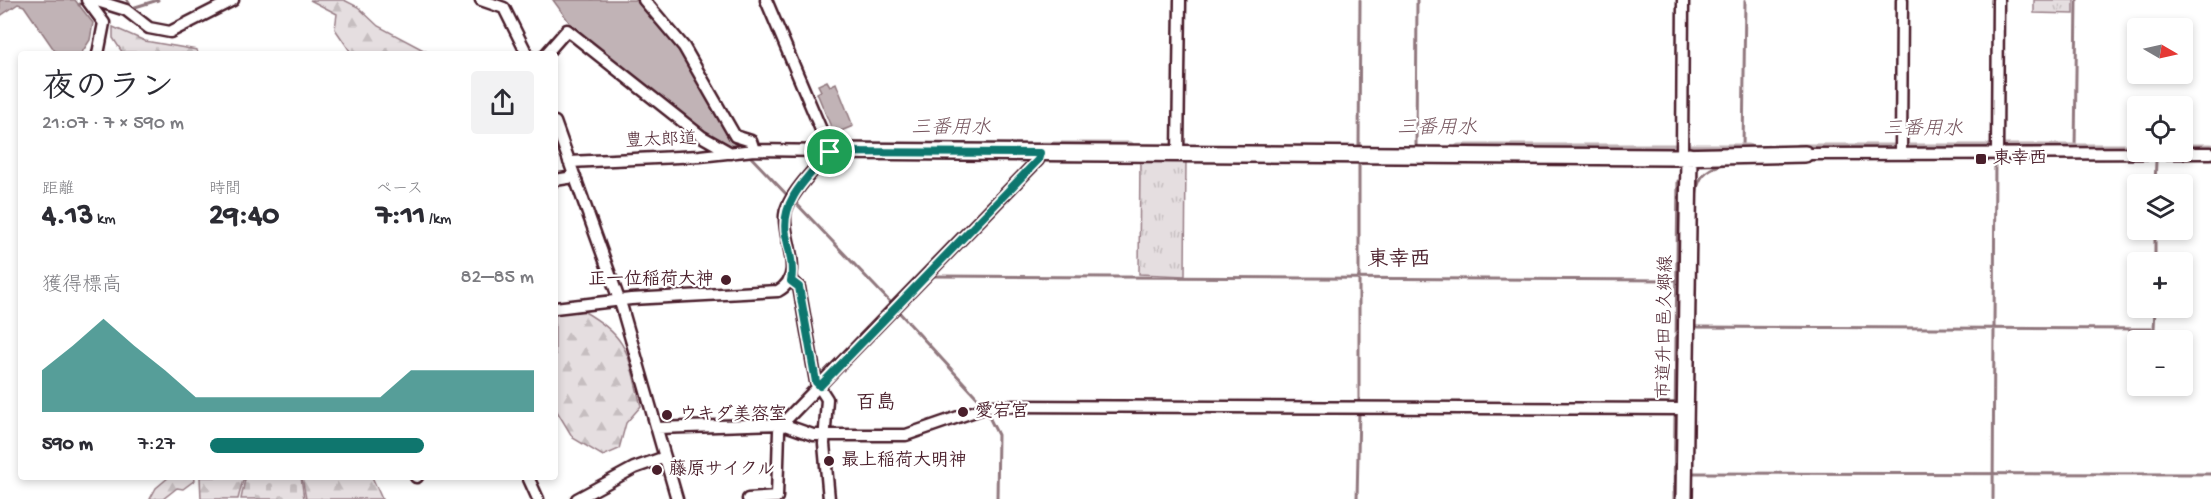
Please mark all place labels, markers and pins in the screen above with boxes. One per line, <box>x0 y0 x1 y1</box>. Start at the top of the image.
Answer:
pin <box>804 126 855 177</box>
place label: 東幸西 <box>1993 148 2047 170</box>
marker: 東幸西 <box>1974 152 1988 166</box>
place label: 正一位稲荷大神 <box>588 269 714 291</box>
marker: 正一位稲荷大神 <box>719 273 733 287</box>
place label: 愛宕宮 <box>975 401 1029 423</box>
place label: ウキダ美容室 <box>679 404 787 426</box>
marker: 愛宕宮 <box>956 405 970 419</box>
marker: ウキダ美容室 <box>660 408 674 422</box>
place label: 最上稲荷大明神 <box>841 450 967 472</box>
marker: 最上稲荷大明神 <box>822 454 836 468</box>
place label: 藤原サイクル <box>669 459 775 481</box>
marker: 藤原サイクル <box>650 463 664 477</box>

